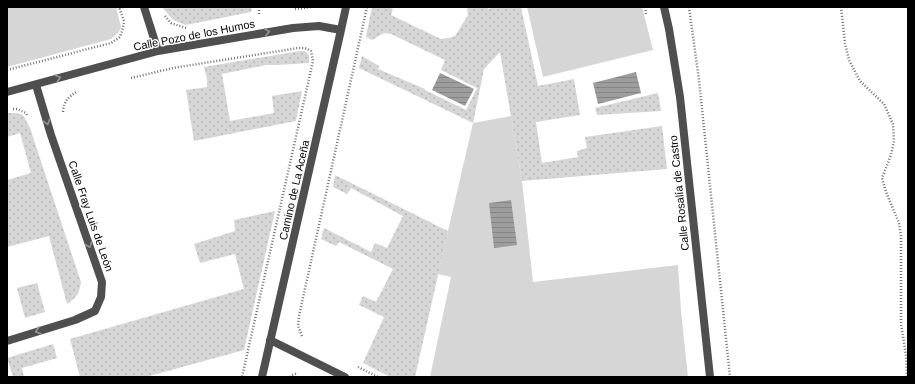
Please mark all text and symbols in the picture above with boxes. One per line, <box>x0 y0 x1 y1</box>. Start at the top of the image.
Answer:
street label: Calle Pozo de los Humos <box>132 17 256 53</box>
one-way arrow <box>264 29 270 37</box>
one-way arrow <box>55 74 62 83</box>
one-way arrow <box>43 118 51 125</box>
street label: Calle Rosalía de Castro <box>667 135 691 251</box>
street label: Camino de La Aceña <box>277 138 312 241</box>
street label: Calle Fray Luis de León <box>66 159 116 273</box>
one-way arrow <box>84 241 93 248</box>
one-way arrow <box>35 326 42 335</box>

